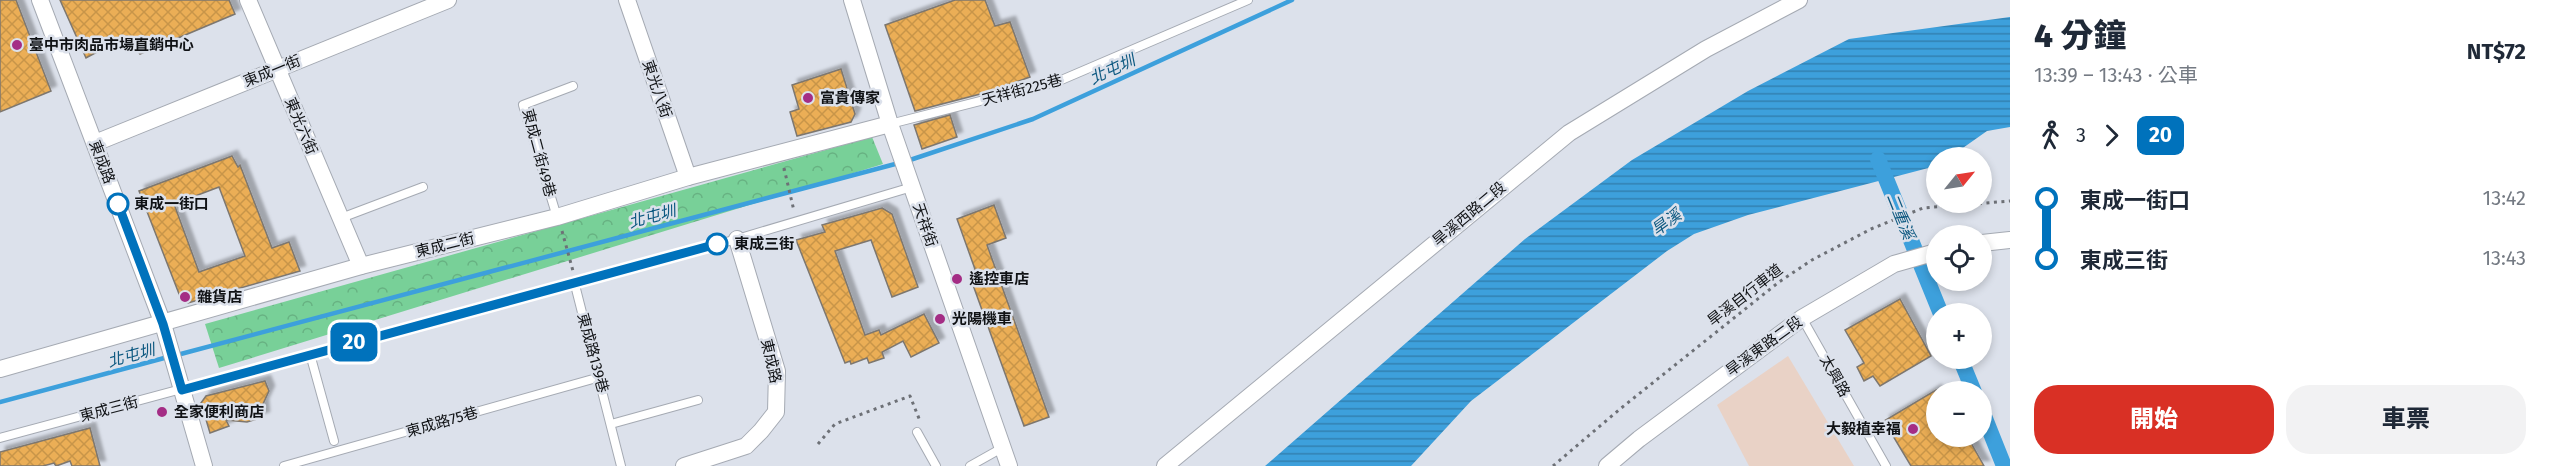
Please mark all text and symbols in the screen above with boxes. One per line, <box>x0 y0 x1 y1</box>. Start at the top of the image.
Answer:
text: 4 分鐘 <box>2034 16 2127 56</box>
place label: 臺中市肉品市場直銷中心 <box>29 36 194 54</box>
marker: 臺中市肉品市場直銷中心 <box>10 38 24 52</box>
text: NT$72 <box>2467 38 2526 65</box>
water label: 北屯圳 <box>1086 50 1140 88</box>
street label: 東成一街 <box>241 51 303 91</box>
street label: 東光八街 <box>639 58 675 120</box>
text: 13:39 – 13:43 · 公車 <box>2034 63 2198 87</box>
street label: 天祥街225巷 <box>980 71 1064 109</box>
place label: 富貴傳家 <box>820 89 880 107</box>
marker: 富貴傳家 <box>801 91 815 105</box>
street label: 東光六街 <box>281 95 321 157</box>
street label: 東成二街49巷 <box>519 107 559 199</box>
icon: walk <box>2034 119 2067 152</box>
icon: forward <box>2095 119 2128 152</box>
text: 20 <box>2149 122 2172 148</box>
text: 3 <box>2076 123 2086 147</box>
street label: 東成路 <box>86 138 118 186</box>
north arrow <box>1926 147 1992 213</box>
map controls <box>1926 147 1992 447</box>
street label: 旱溪西路二段 <box>1429 178 1509 250</box>
text: 13:42 <box>2483 186 2526 210</box>
text: 東成一街口 <box>2080 187 2190 214</box>
water label: 二重溪 <box>1883 190 1919 244</box>
marker: 東成一街口 <box>107 193 129 215</box>
place label: 東成一街口 <box>134 195 209 213</box>
water label: 北屯圳 <box>626 201 680 232</box>
street label: 天祥街 <box>909 201 941 249</box>
water label: 旱溪 <box>1648 204 1686 239</box>
button: locate <box>1926 225 1992 291</box>
street label: 東成二街 <box>414 229 476 261</box>
marker: 東成三街 <box>706 233 728 255</box>
place label: 東成三街 <box>734 235 794 253</box>
text: 13:43 <box>2482 246 2526 270</box>
text: 東成三街 <box>2080 247 2168 274</box>
street label: 旱溪自行車道 <box>1704 260 1786 330</box>
place label: 遙控車店 <box>969 270 1029 288</box>
marker: 遙控車店 <box>950 272 964 286</box>
place label: 雜貨店 <box>197 288 242 306</box>
marker: 雜貨店 <box>178 290 192 304</box>
button: + <box>1926 303 1992 369</box>
place label: 光陽機車 <box>952 310 1012 328</box>
street label: 東成路139巷 <box>574 311 612 395</box>
marker: 光陽機車 <box>933 312 947 326</box>
street label: 旱溪東路二段 <box>1722 312 1806 380</box>
line badge: 20 <box>327 322 381 362</box>
text: 20 <box>342 329 366 355</box>
street label: 東成路 <box>757 337 785 385</box>
water label: 北屯圳 <box>105 340 159 371</box>
street label: 太興路 <box>1816 352 1854 400</box>
button: − <box>1926 381 1992 447</box>
button: 開始 <box>2034 385 2274 454</box>
button: 車票 <box>2286 385 2526 454</box>
street label: 東成三街 <box>78 393 140 425</box>
place label: 全家便利商店 <box>174 403 264 421</box>
street label: 東成路75巷 <box>404 403 480 441</box>
marker: 全家便利商店 <box>155 405 169 419</box>
place label: 大毅植幸福 <box>1826 420 1901 438</box>
marker: 大毅植幸福 <box>1906 422 1920 436</box>

